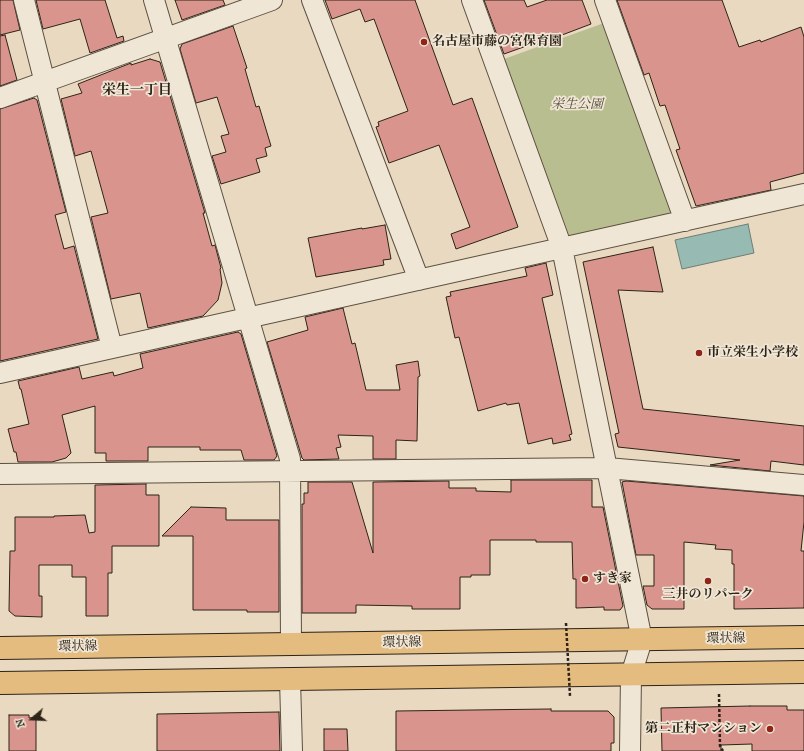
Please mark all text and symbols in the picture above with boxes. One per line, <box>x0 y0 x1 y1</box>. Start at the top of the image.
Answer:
place label: 名古屋市藤の宮保育園 <box>432 34 562 50</box>
marker: 名古屋市藤の宮保育園 <box>419 37 429 47</box>
district label: 栄生一丁目 <box>102 83 172 99</box>
park label: 栄生公園 <box>551 97 603 113</box>
place label: 市立栄生小学校 <box>707 345 798 361</box>
marker: 市立栄生小学校 <box>694 348 704 358</box>
place label: すき家 <box>593 571 632 587</box>
marker: すき家 <box>580 574 590 584</box>
marker: 三井のリパーク <box>703 576 713 586</box>
place label: 三井のリパーク <box>663 587 753 603</box>
street label: 環状線 <box>706 631 746 647</box>
street label: 環状線 <box>382 635 422 651</box>
street label: 環状線 <box>58 639 98 655</box>
north arrow <box>12 699 52 739</box>
text: N <box>13 717 28 729</box>
place label: 第二正村マンション <box>645 721 762 737</box>
marker: 第二正村マンション <box>765 724 775 734</box>

